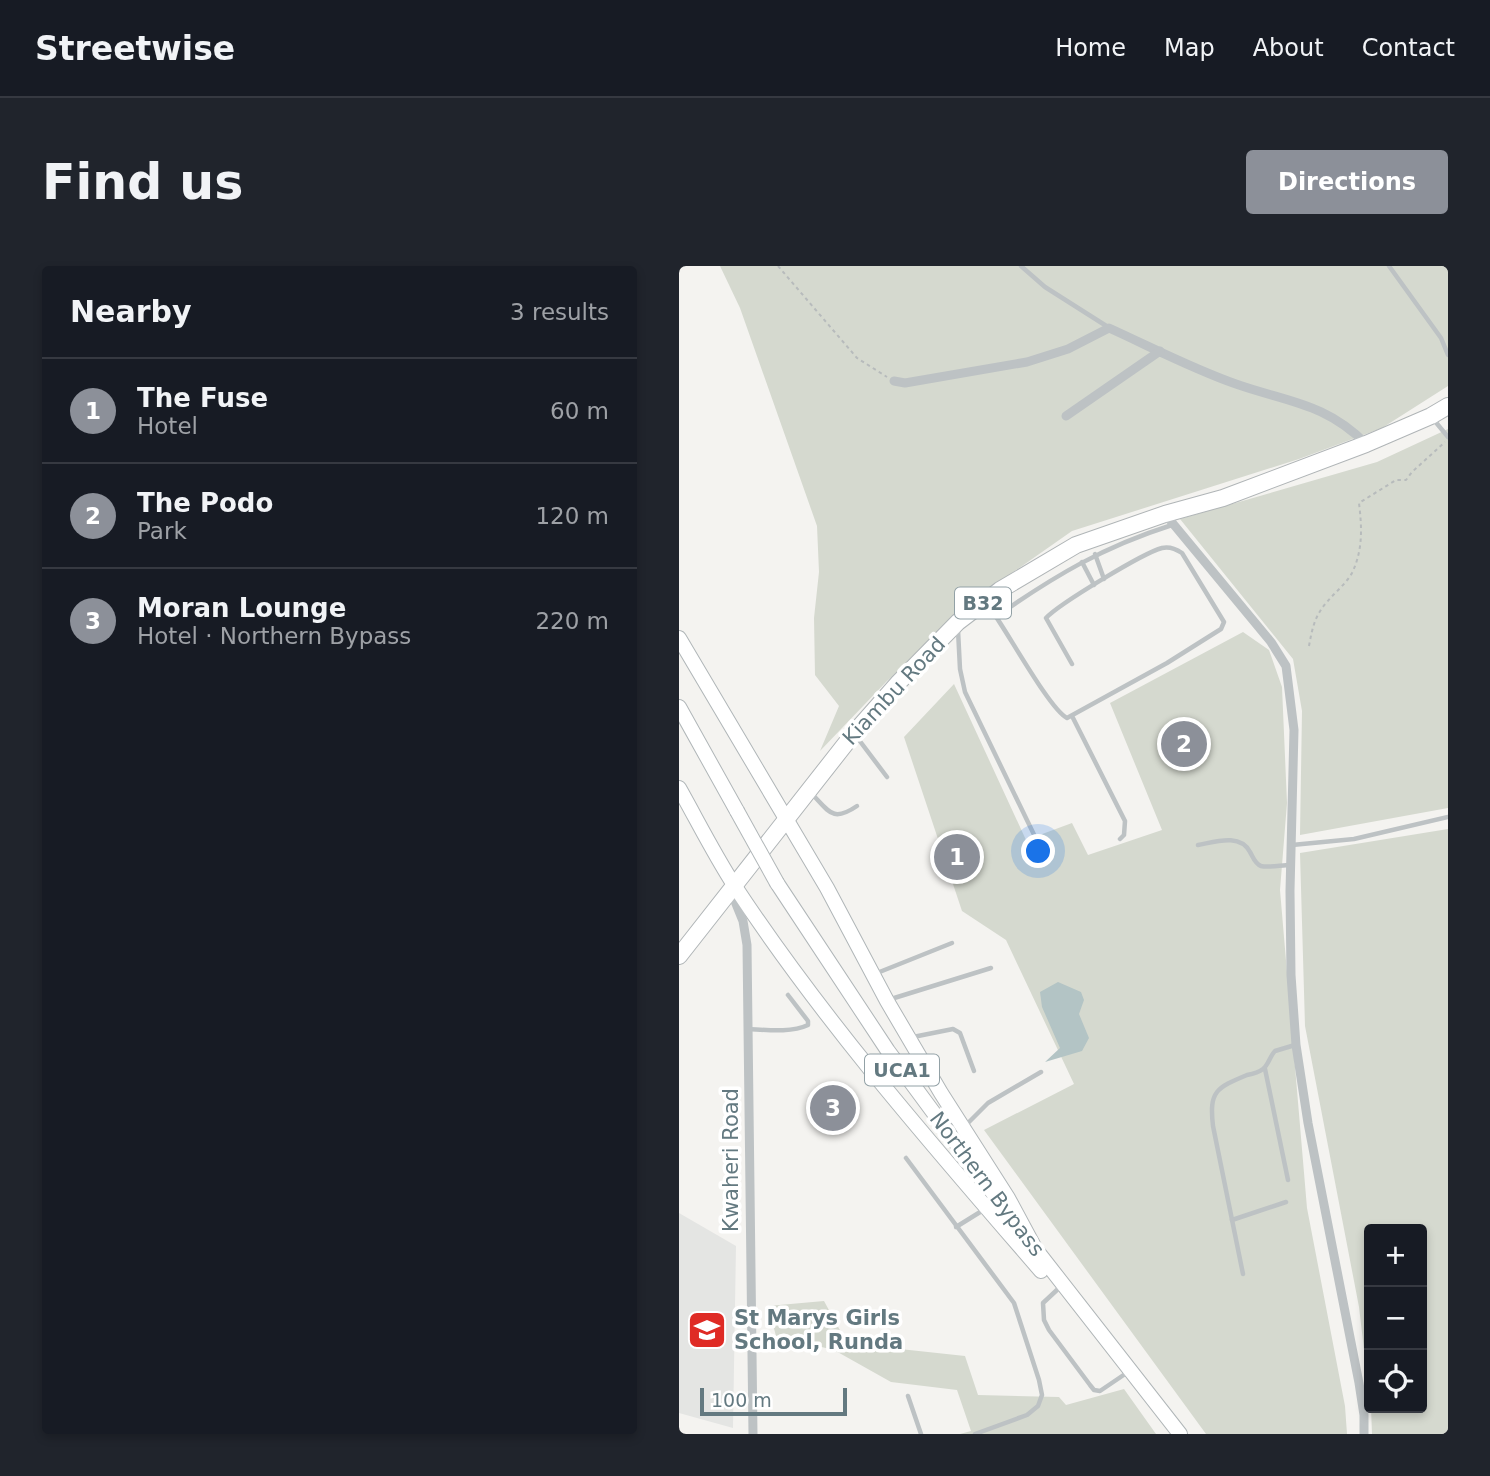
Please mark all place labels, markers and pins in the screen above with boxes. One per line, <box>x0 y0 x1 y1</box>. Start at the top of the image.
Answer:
pin: 2 <box>1161 718 1207 770</box>
pin: 1 <box>934 831 980 883</box>
pin: 3 <box>810 1082 856 1134</box>
place label: St Marys Girls School, Runda <box>734 1306 903 1354</box>
school or university icon: St Marys Girls School, Runda <box>686 1309 728 1351</box>

